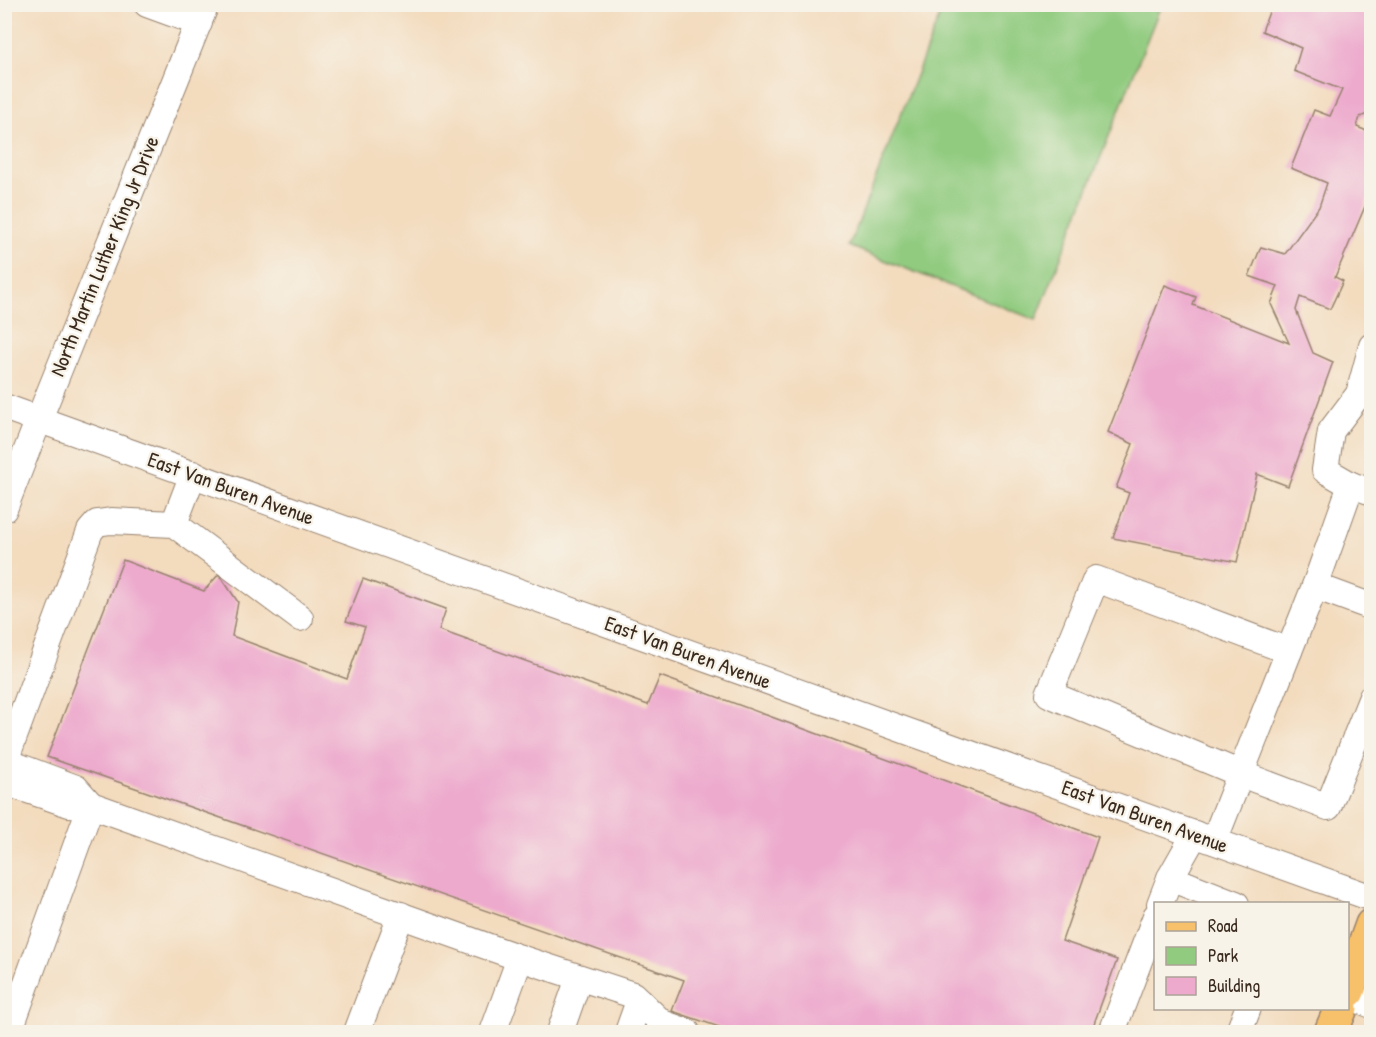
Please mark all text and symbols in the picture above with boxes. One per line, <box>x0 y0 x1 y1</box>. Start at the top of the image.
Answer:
street label: North Martin Luther King Jr Drive <box>42 132 166 380</box>
street label: East Van Buren Avenue <box>144 444 318 532</box>
street label: East Van Buren Avenue <box>601 608 775 696</box>
street label: East Van Buren Avenue <box>1058 772 1232 860</box>
legend <box>1154 902 1349 1010</box>
text: Road <box>1208 913 1238 938</box>
text: Park <box>1208 943 1239 968</box>
text: Building <box>1208 973 1260 998</box>

